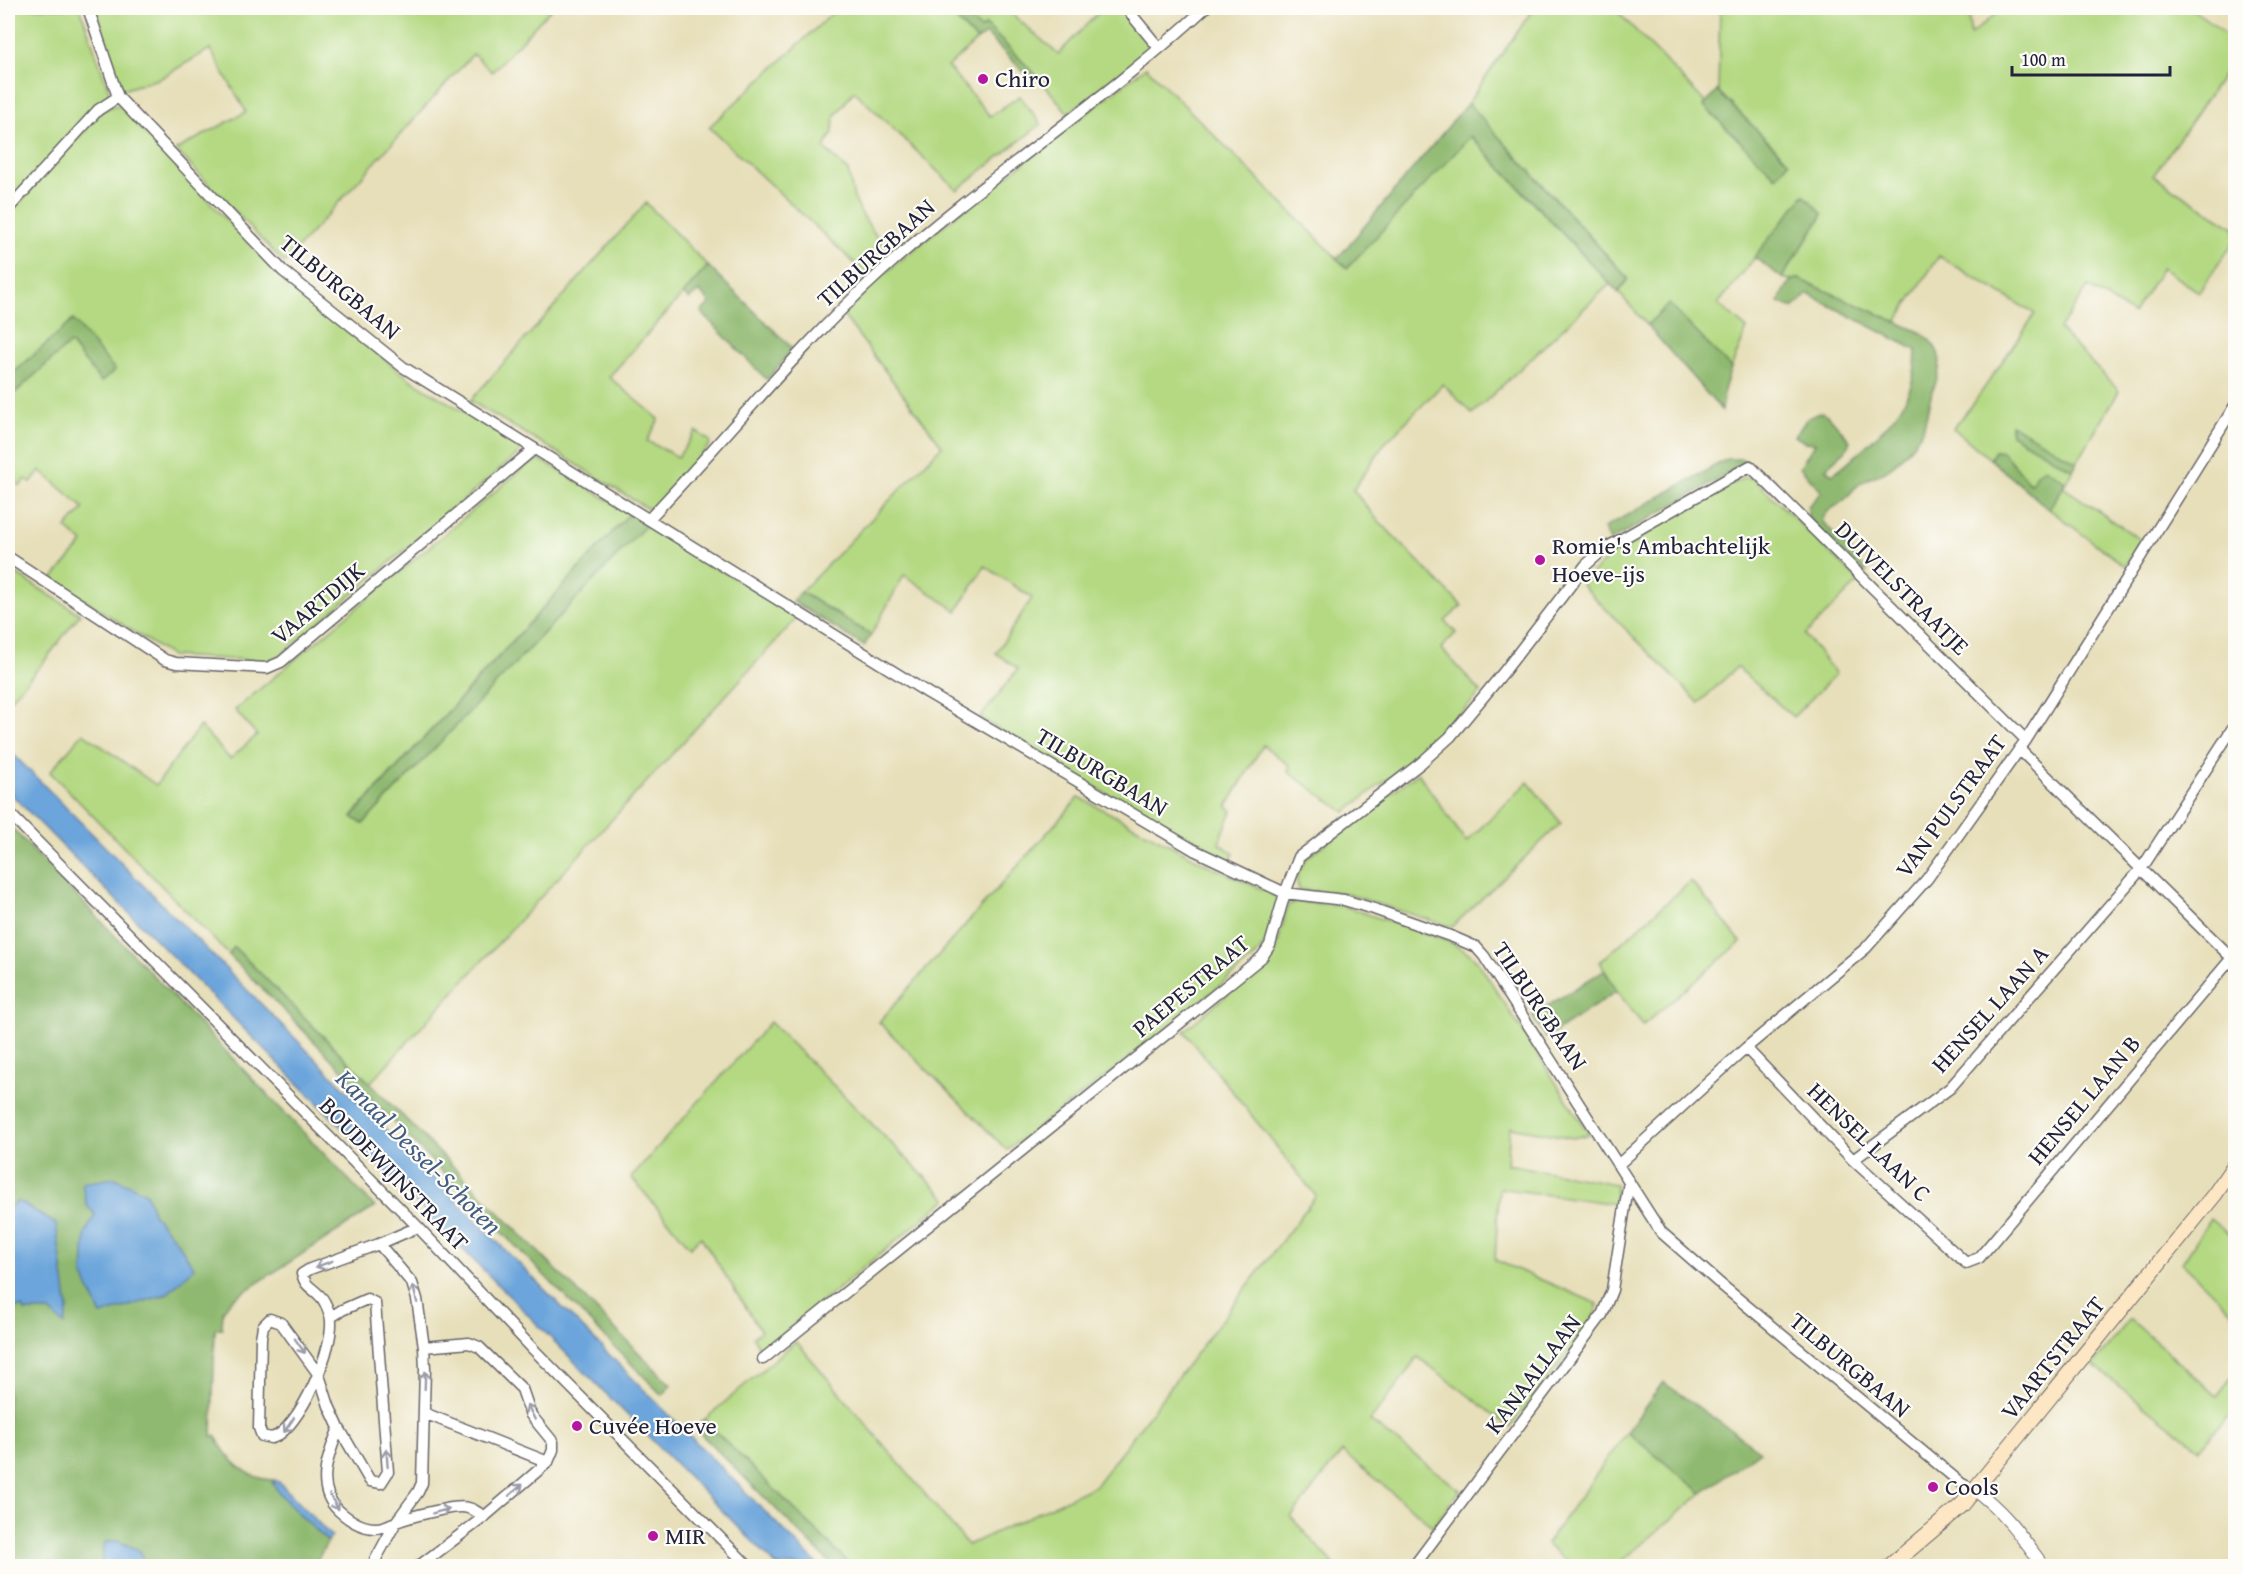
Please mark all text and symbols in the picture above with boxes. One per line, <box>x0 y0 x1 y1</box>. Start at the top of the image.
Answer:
scale bar <box>2012 39 2170 77</box>
text: 100 m <box>2021 46 2066 73</box>
place label: Chiro <box>995 61 1050 96</box>
marker: Chiro <box>976 72 990 86</box>
street label: TILBURGBAAN <box>809 190 943 315</box>
street label: TILBURGBAAN <box>272 226 409 348</box>
street label: DUIVELSTRAATJE <box>1827 513 1977 663</box>
place label: Romie's Ambachtelijk Hoeve-ijs <box>1552 528 1771 591</box>
street label: VAARTDIJK <box>263 552 373 652</box>
marker: Romie's Ambachtelijk Hoeve-ijs <box>1533 553 1547 567</box>
street label: TILBURGBAAN <box>1030 718 1175 825</box>
street label: VAN PULSTRAAT <box>1887 727 2015 885</box>
street label: PAEPESTRAAT <box>1124 926 1257 1045</box>
street label: TILBURGBAAN <box>1484 934 1597 1077</box>
street label: HENSEL LAAN A <box>1923 937 2057 1080</box>
street label: HENSEL LAAN B <box>2019 1027 2148 1172</box>
water label: Kanaal Dessel-Schoten <box>326 1059 512 1244</box>
street label: HENSEL LAAN C <box>1800 1074 1939 1210</box>
street label: BOUDEWIJNSTRAAT <box>312 1089 477 1259</box>
one-way arrow <box>315 1259 334 1270</box>
one-way arrow <box>409 1285 421 1304</box>
street label: VAARTSTRAAT <box>1992 1289 2113 1427</box>
street label: TILBURGBAAN <box>1782 1304 1919 1426</box>
street label: KANAALLAAN <box>1476 1306 1589 1441</box>
one-way arrow <box>294 1338 306 1354</box>
one-way arrow <box>419 1371 430 1391</box>
one-way arrow <box>525 1404 537 1422</box>
place label: Cuvée Hoeve <box>589 1408 717 1443</box>
one-way arrow <box>282 1416 295 1433</box>
marker: Cuvée Hoeve <box>570 1419 584 1433</box>
one-way arrow <box>382 1449 393 1469</box>
place label: Cools <box>1945 1469 1999 1504</box>
marker: Cools <box>1926 1480 1940 1494</box>
one-way arrow <box>508 1483 524 1496</box>
one-way arrow <box>328 1494 341 1511</box>
one-way arrow <box>431 1505 450 1516</box>
place label: MIR <box>665 1518 706 1553</box>
marker: MIR <box>646 1529 660 1543</box>

